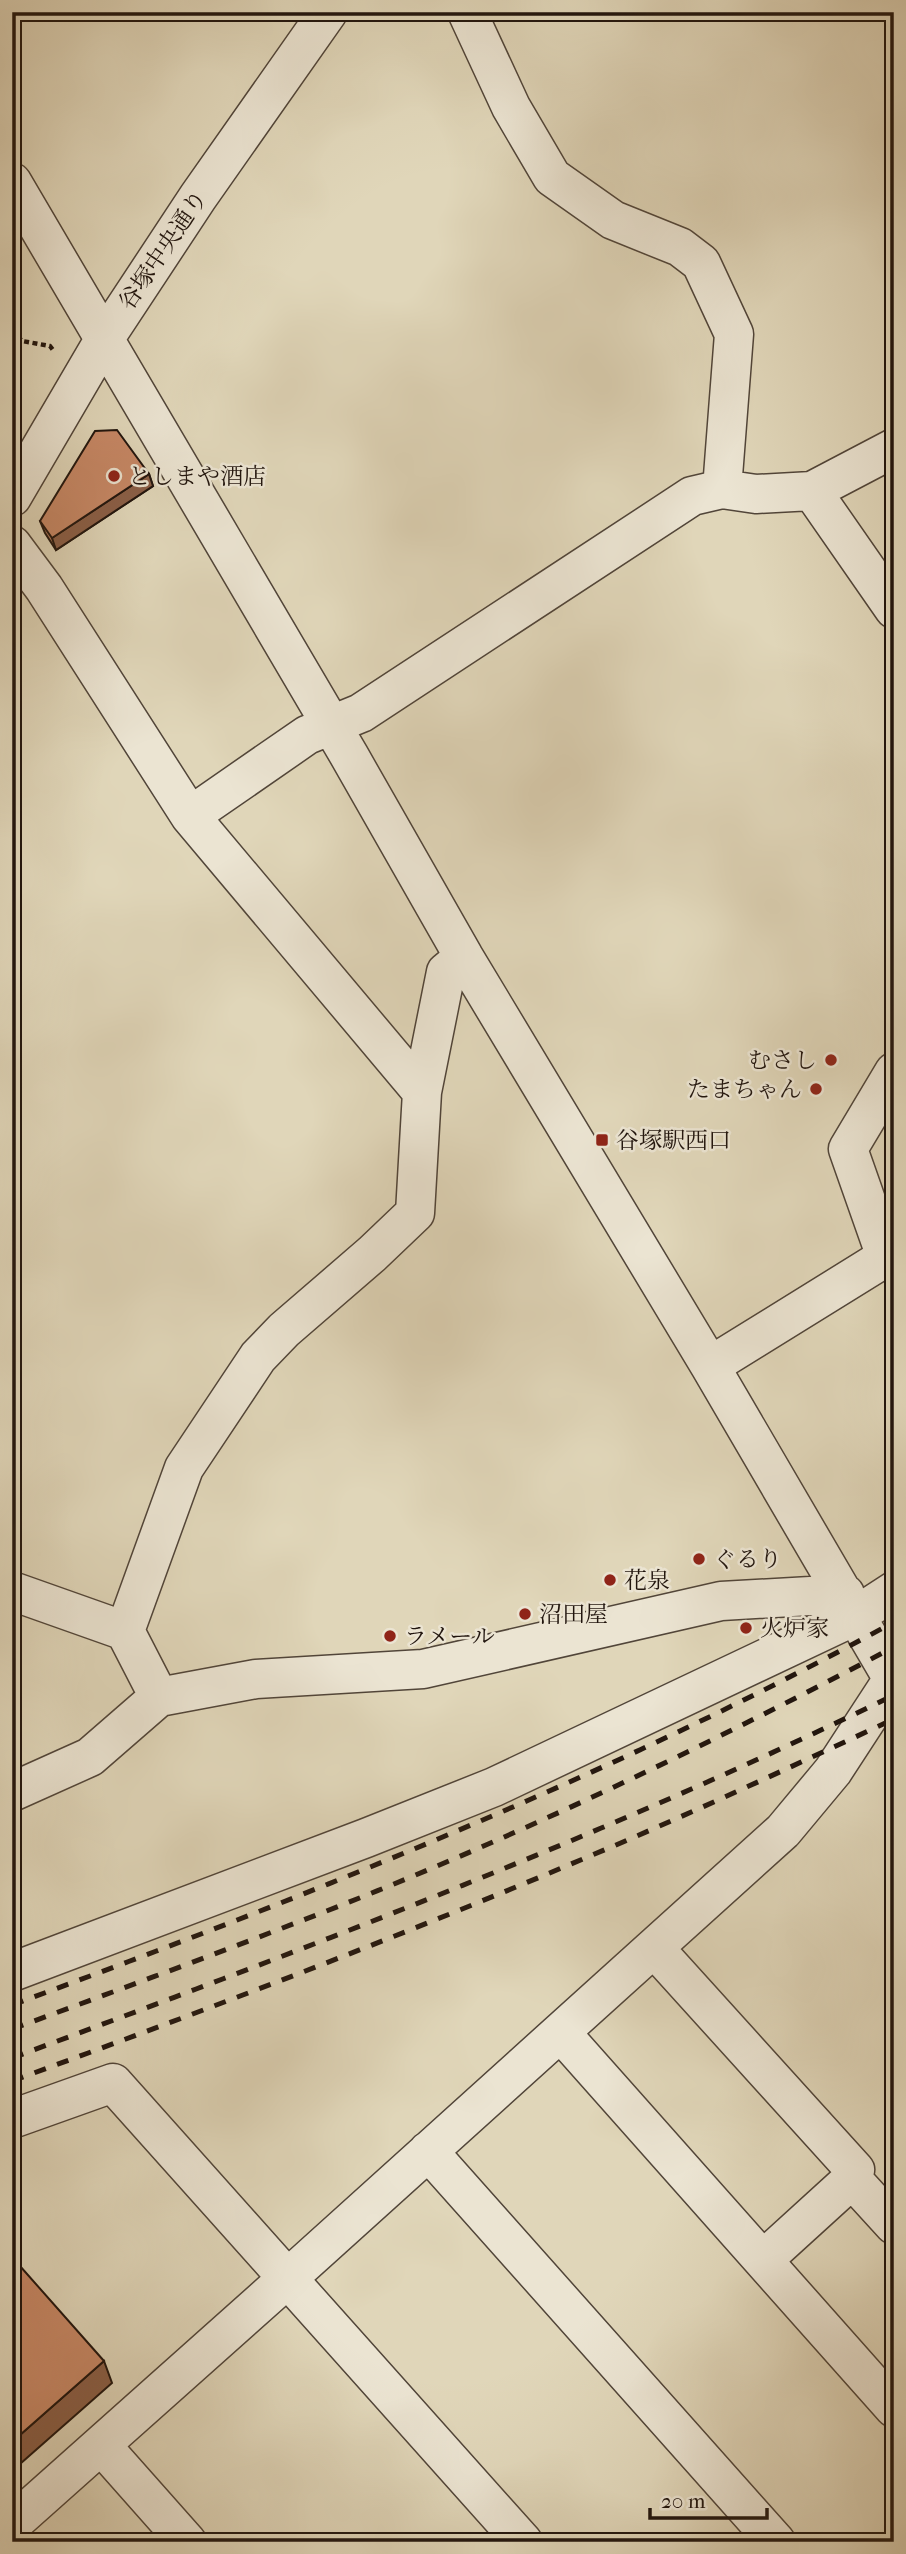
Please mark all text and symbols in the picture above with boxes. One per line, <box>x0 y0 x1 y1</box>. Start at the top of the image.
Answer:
street label: 谷塚中央通り <box>113 185 213 315</box>
place label: としまや酒店 <box>128 463 266 490</box>
marker: としまや酒店 <box>106 468 122 484</box>
place label: むさし <box>748 1047 817 1074</box>
marker: むさし <box>823 1052 839 1068</box>
place label: たまちゃん <box>687 1076 802 1103</box>
marker: たまちゃん <box>808 1081 824 1097</box>
place label: 谷塚駅西口 <box>616 1127 731 1154</box>
marker: 谷塚駅西口 <box>594 1132 610 1148</box>
place label: ぐるり <box>713 1546 782 1573</box>
marker: ぐるり <box>691 1551 707 1567</box>
place label: 花泉 <box>624 1567 670 1594</box>
marker: 花泉 <box>602 1572 618 1588</box>
place label: 沼田屋 <box>539 1601 608 1628</box>
marker: 沼田屋 <box>517 1606 533 1622</box>
place label: 火炉家 <box>760 1615 829 1642</box>
marker: 火炉家 <box>738 1620 754 1636</box>
place label: ラメール <box>404 1623 495 1650</box>
marker: ラメール <box>382 1628 398 1644</box>
scale bar <box>650 2477 768 2521</box>
text: 20 m <box>661 2489 706 2513</box>

